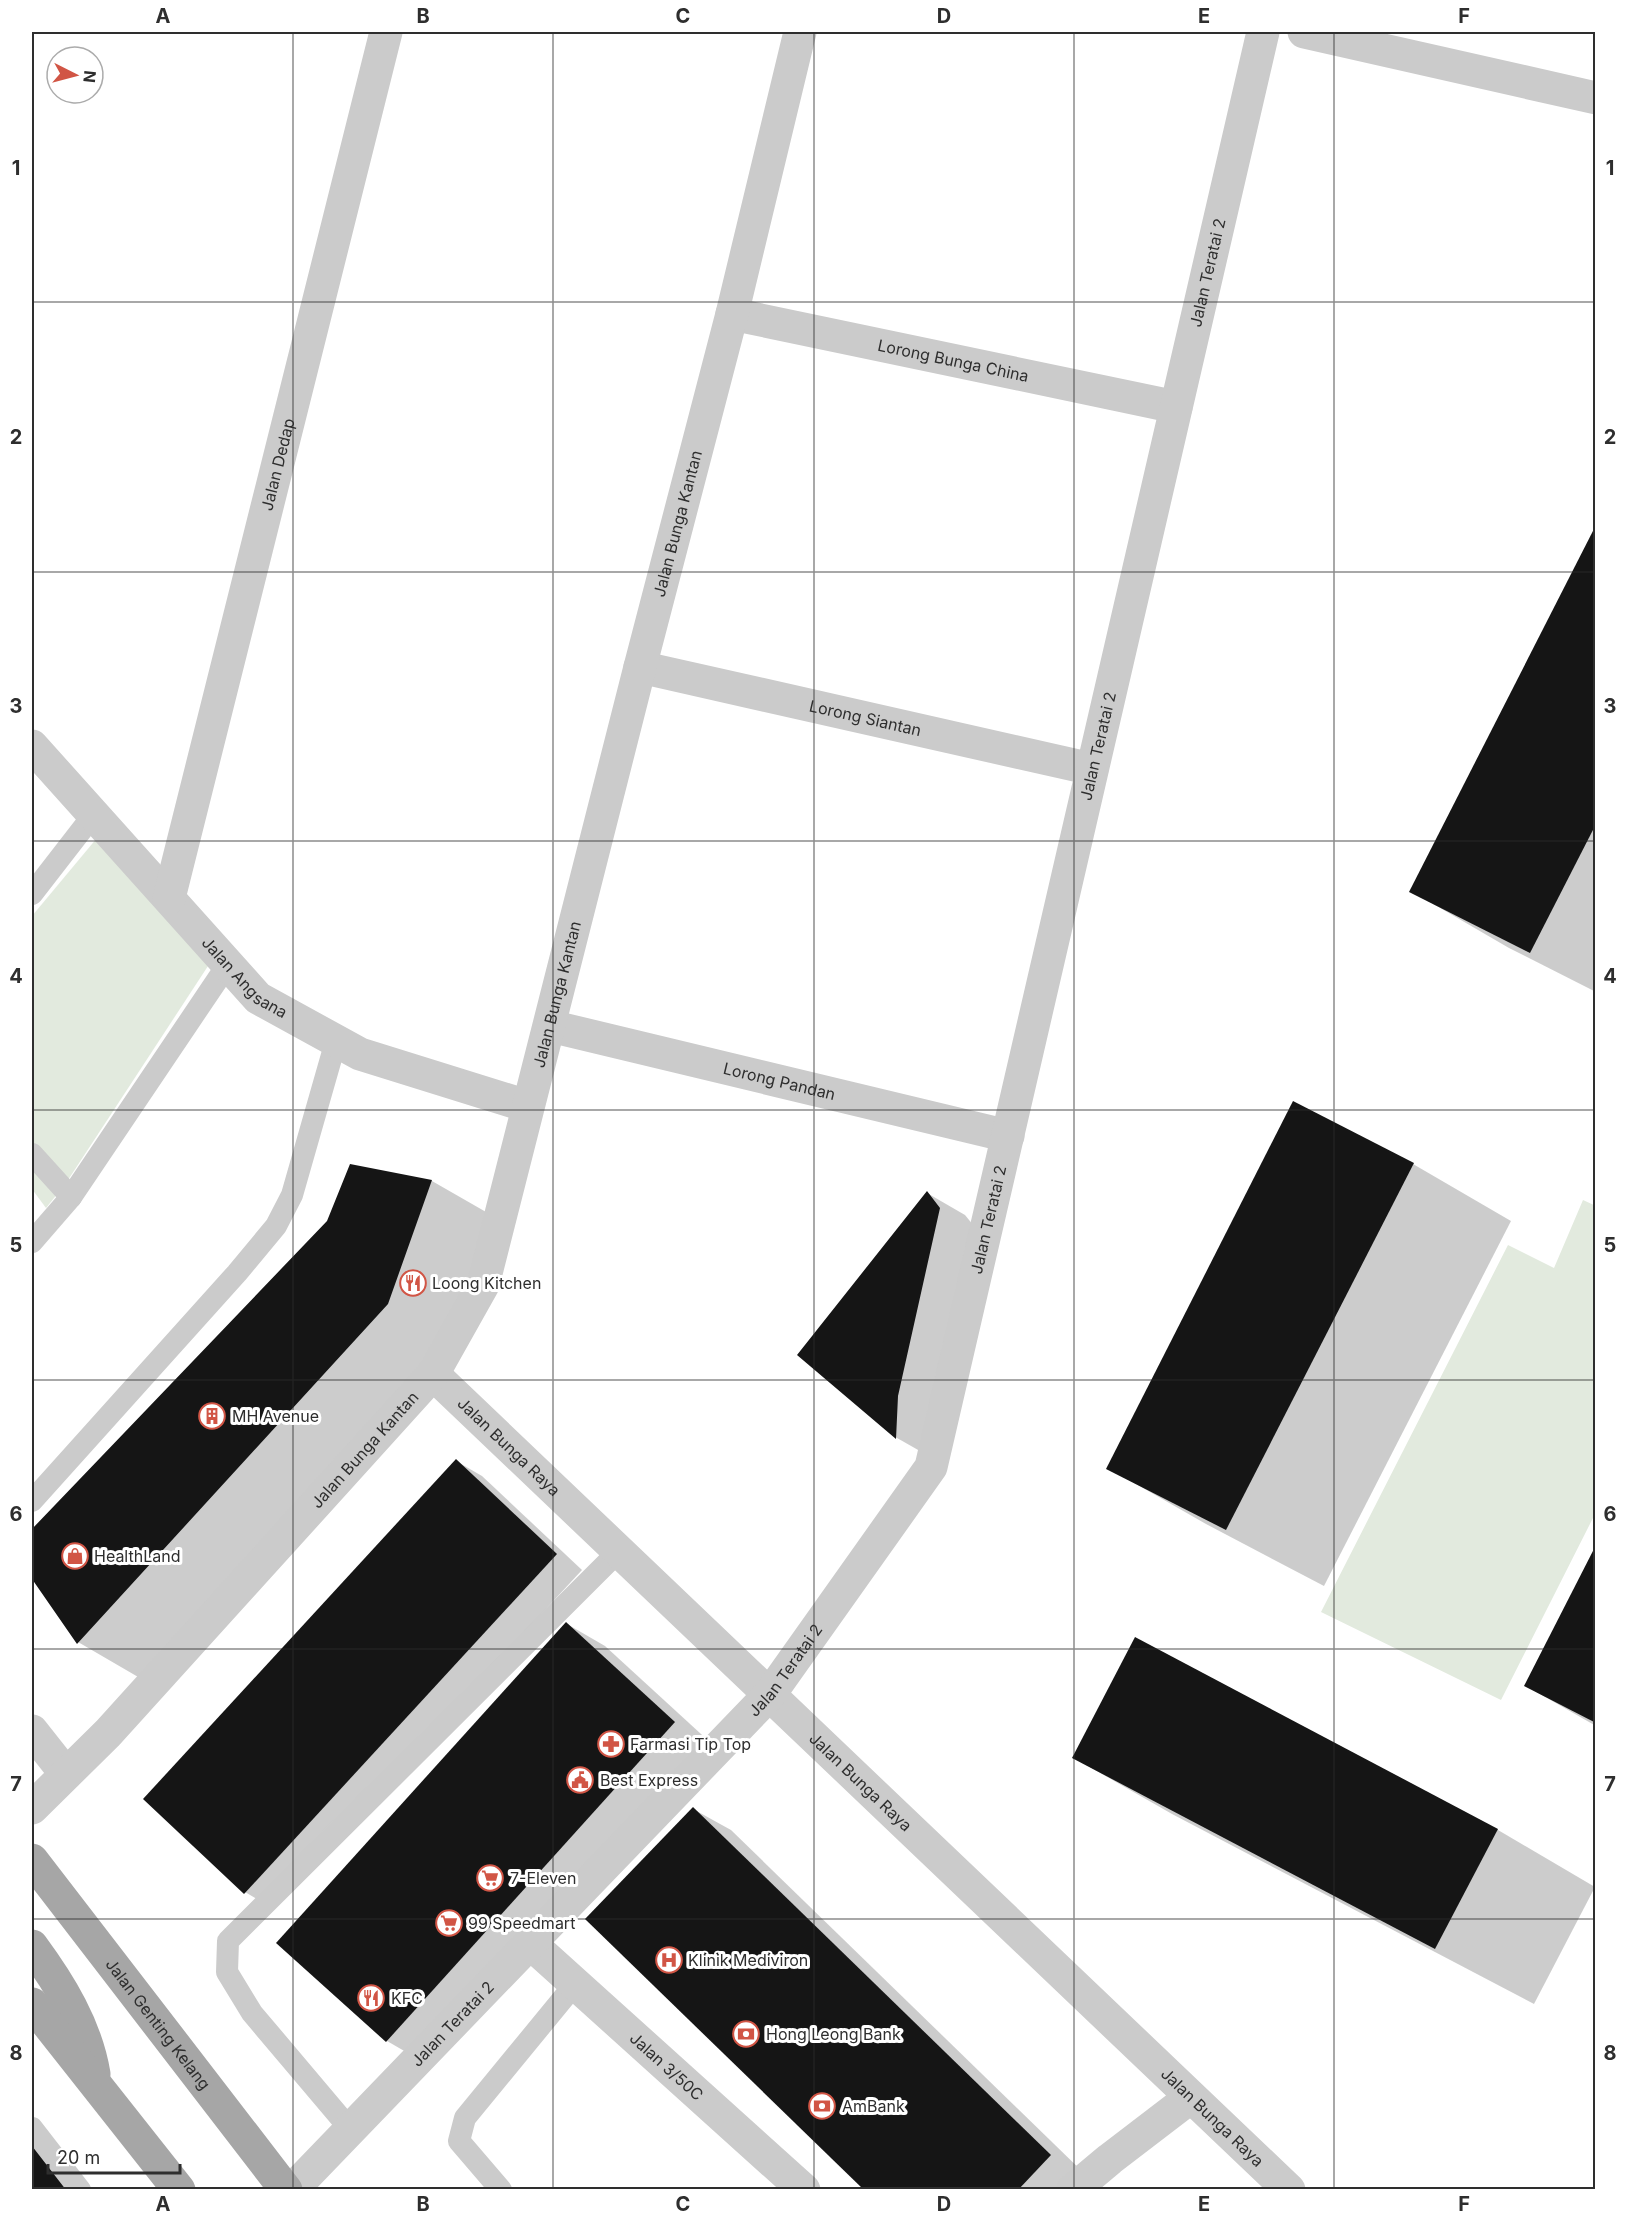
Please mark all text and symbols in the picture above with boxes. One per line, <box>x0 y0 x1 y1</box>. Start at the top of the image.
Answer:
text: A <box>156 4 171 28</box>
text: B <box>416 4 430 28</box>
text: C <box>676 4 690 28</box>
text: D <box>937 4 951 28</box>
text: E <box>1198 4 1210 28</box>
text: F <box>1458 4 1470 28</box>
north arrow <box>45 45 105 105</box>
text: N <box>79 69 101 84</box>
text: 1 <box>12 156 20 180</box>
text: 1 <box>1606 156 1614 180</box>
street label: Jalan Teratai 2 <box>1185 216 1230 329</box>
street label: Lorong Bunga China <box>876 335 1031 386</box>
street label: Jalan Dedap <box>256 416 299 513</box>
text: 2 <box>10 425 22 449</box>
text: 2 <box>1604 425 1616 449</box>
street label: Jalan Bunga Kantan <box>649 448 706 599</box>
street label: Jalan Teratai 2 <box>1076 690 1120 802</box>
text: 3 <box>10 694 22 718</box>
text: 3 <box>1604 694 1616 718</box>
street label: Lorong Siantan <box>807 696 923 740</box>
street label: Jalan Bunga Kantan <box>529 919 585 1070</box>
street label: Jalan Angsana <box>198 932 291 1022</box>
text: 4 <box>9 964 23 988</box>
text: 4 <box>1603 964 1617 988</box>
street label: Lorong Pandan <box>721 1058 838 1104</box>
street label: Jalan Teratai 2 <box>966 1163 1010 1276</box>
text: 5 <box>10 1233 22 1257</box>
text: 5 <box>1604 1233 1616 1257</box>
restaurant icon: Loong Kitchen <box>398 1268 428 1298</box>
place label: Loong Kitchen <box>432 1273 541 1293</box>
street label: Jalan Bunga Kantan <box>307 1387 422 1512</box>
street label: Jalan Bunga Raya <box>453 1393 565 1500</box>
building icon: MH Avenue <box>197 1401 227 1431</box>
place label: MH Avenue <box>232 1406 319 1426</box>
text: 6 <box>10 1502 23 1526</box>
text: 6 <box>1604 1502 1617 1526</box>
shop icon: HealthLand <box>60 1541 90 1571</box>
place label: HealthLand <box>94 1546 180 1566</box>
street label: Jalan Teratai 2 <box>744 1620 826 1721</box>
street label: Jalan Bunga Raya <box>805 1728 916 1835</box>
pharmacy icon: Farmasi Tip Top <box>596 1729 626 1759</box>
place label: Farmasi Tip Top <box>630 1734 751 1754</box>
public building icon: Best Express <box>565 1765 595 1795</box>
place label: Best Express <box>600 1770 698 1790</box>
text: 7 <box>10 1772 22 1796</box>
text: 7 <box>1604 1772 1616 1796</box>
supermarket icon: 7-Eleven <box>475 1863 505 1893</box>
place label: 7-Eleven <box>510 1868 576 1888</box>
supermarket icon: 99 Speedmart <box>434 1908 464 1938</box>
place label: 99 Speedmart <box>468 1913 575 1933</box>
hospital icon: Klinik Mediviron <box>654 1945 684 1975</box>
place label: Klinik Mediviron <box>688 1950 808 1970</box>
street label: Jalan Genting Kelang <box>102 1954 215 2094</box>
street label: Jalan Teratai 2 <box>407 1977 498 2070</box>
restaurant icon: KFC <box>356 1983 386 2013</box>
place label: KFC <box>391 1988 423 2008</box>
bank icon: Hong Leong Bank <box>731 2019 761 2049</box>
place label: Hong Leong Bank <box>766 2024 901 2044</box>
street label: Jalan 3/50C <box>626 2028 708 2104</box>
text: 8 <box>9 2041 23 2065</box>
text: 8 <box>1603 2041 1617 2065</box>
street label: Jalan Bunga Raya <box>1157 2063 1268 2171</box>
bank icon: AmBank <box>807 2091 837 2121</box>
place label: AmBank <box>842 2096 905 2116</box>
scale bar <box>48 2137 180 2175</box>
text: 20 m <box>57 2147 100 2168</box>
text: A <box>156 2192 171 2216</box>
text: B <box>416 2192 430 2216</box>
text: C <box>676 2192 690 2216</box>
text: D <box>937 2192 951 2216</box>
text: E <box>1198 2192 1210 2216</box>
text: F <box>1458 2192 1470 2216</box>

